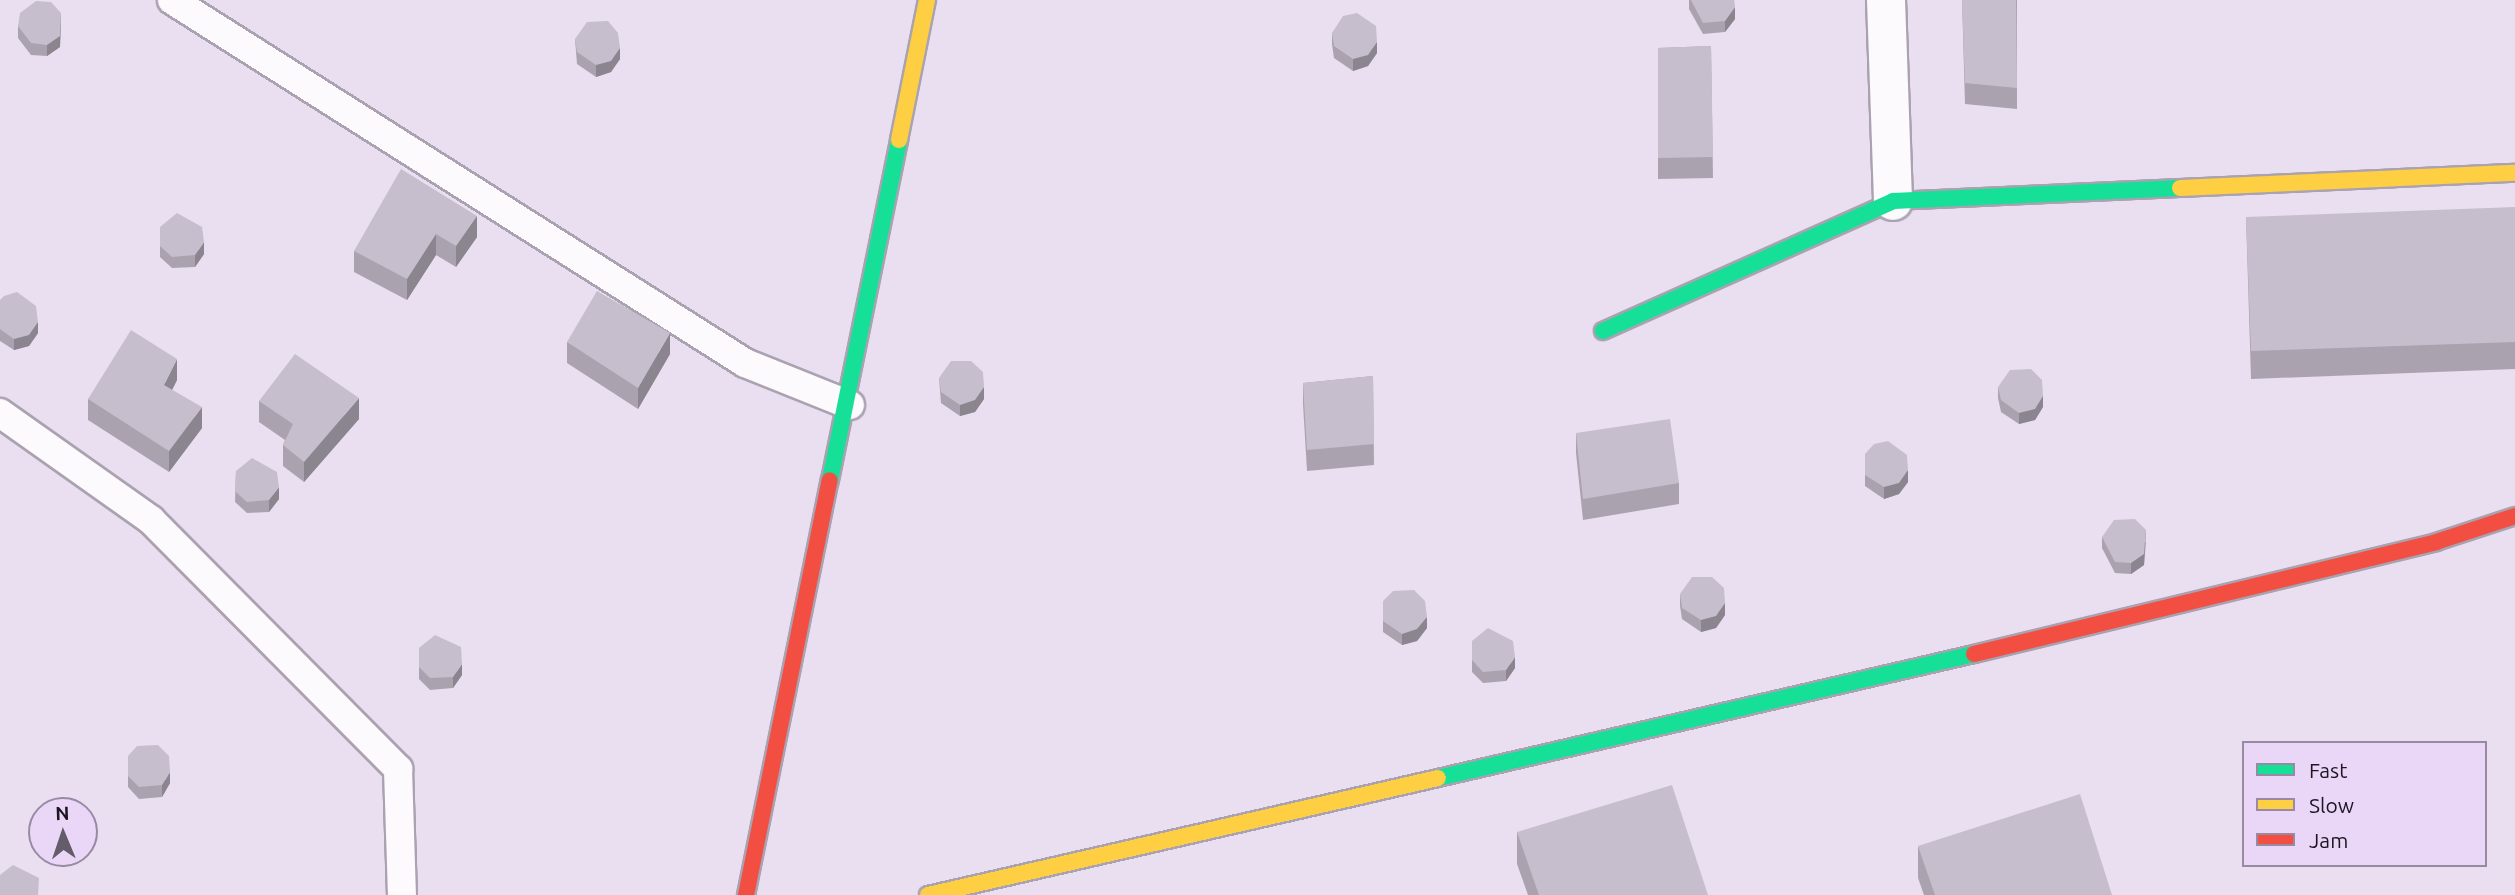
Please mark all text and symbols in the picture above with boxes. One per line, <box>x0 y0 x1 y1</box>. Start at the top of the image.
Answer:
legend <box>2242 741 2487 867</box>
text: Fast <box>2309 758 2347 782</box>
text: Slow <box>2309 793 2354 817</box>
north arrow <box>28 797 98 867</box>
text: N <box>55 802 70 824</box>
text: Jam <box>2309 828 2348 852</box>

